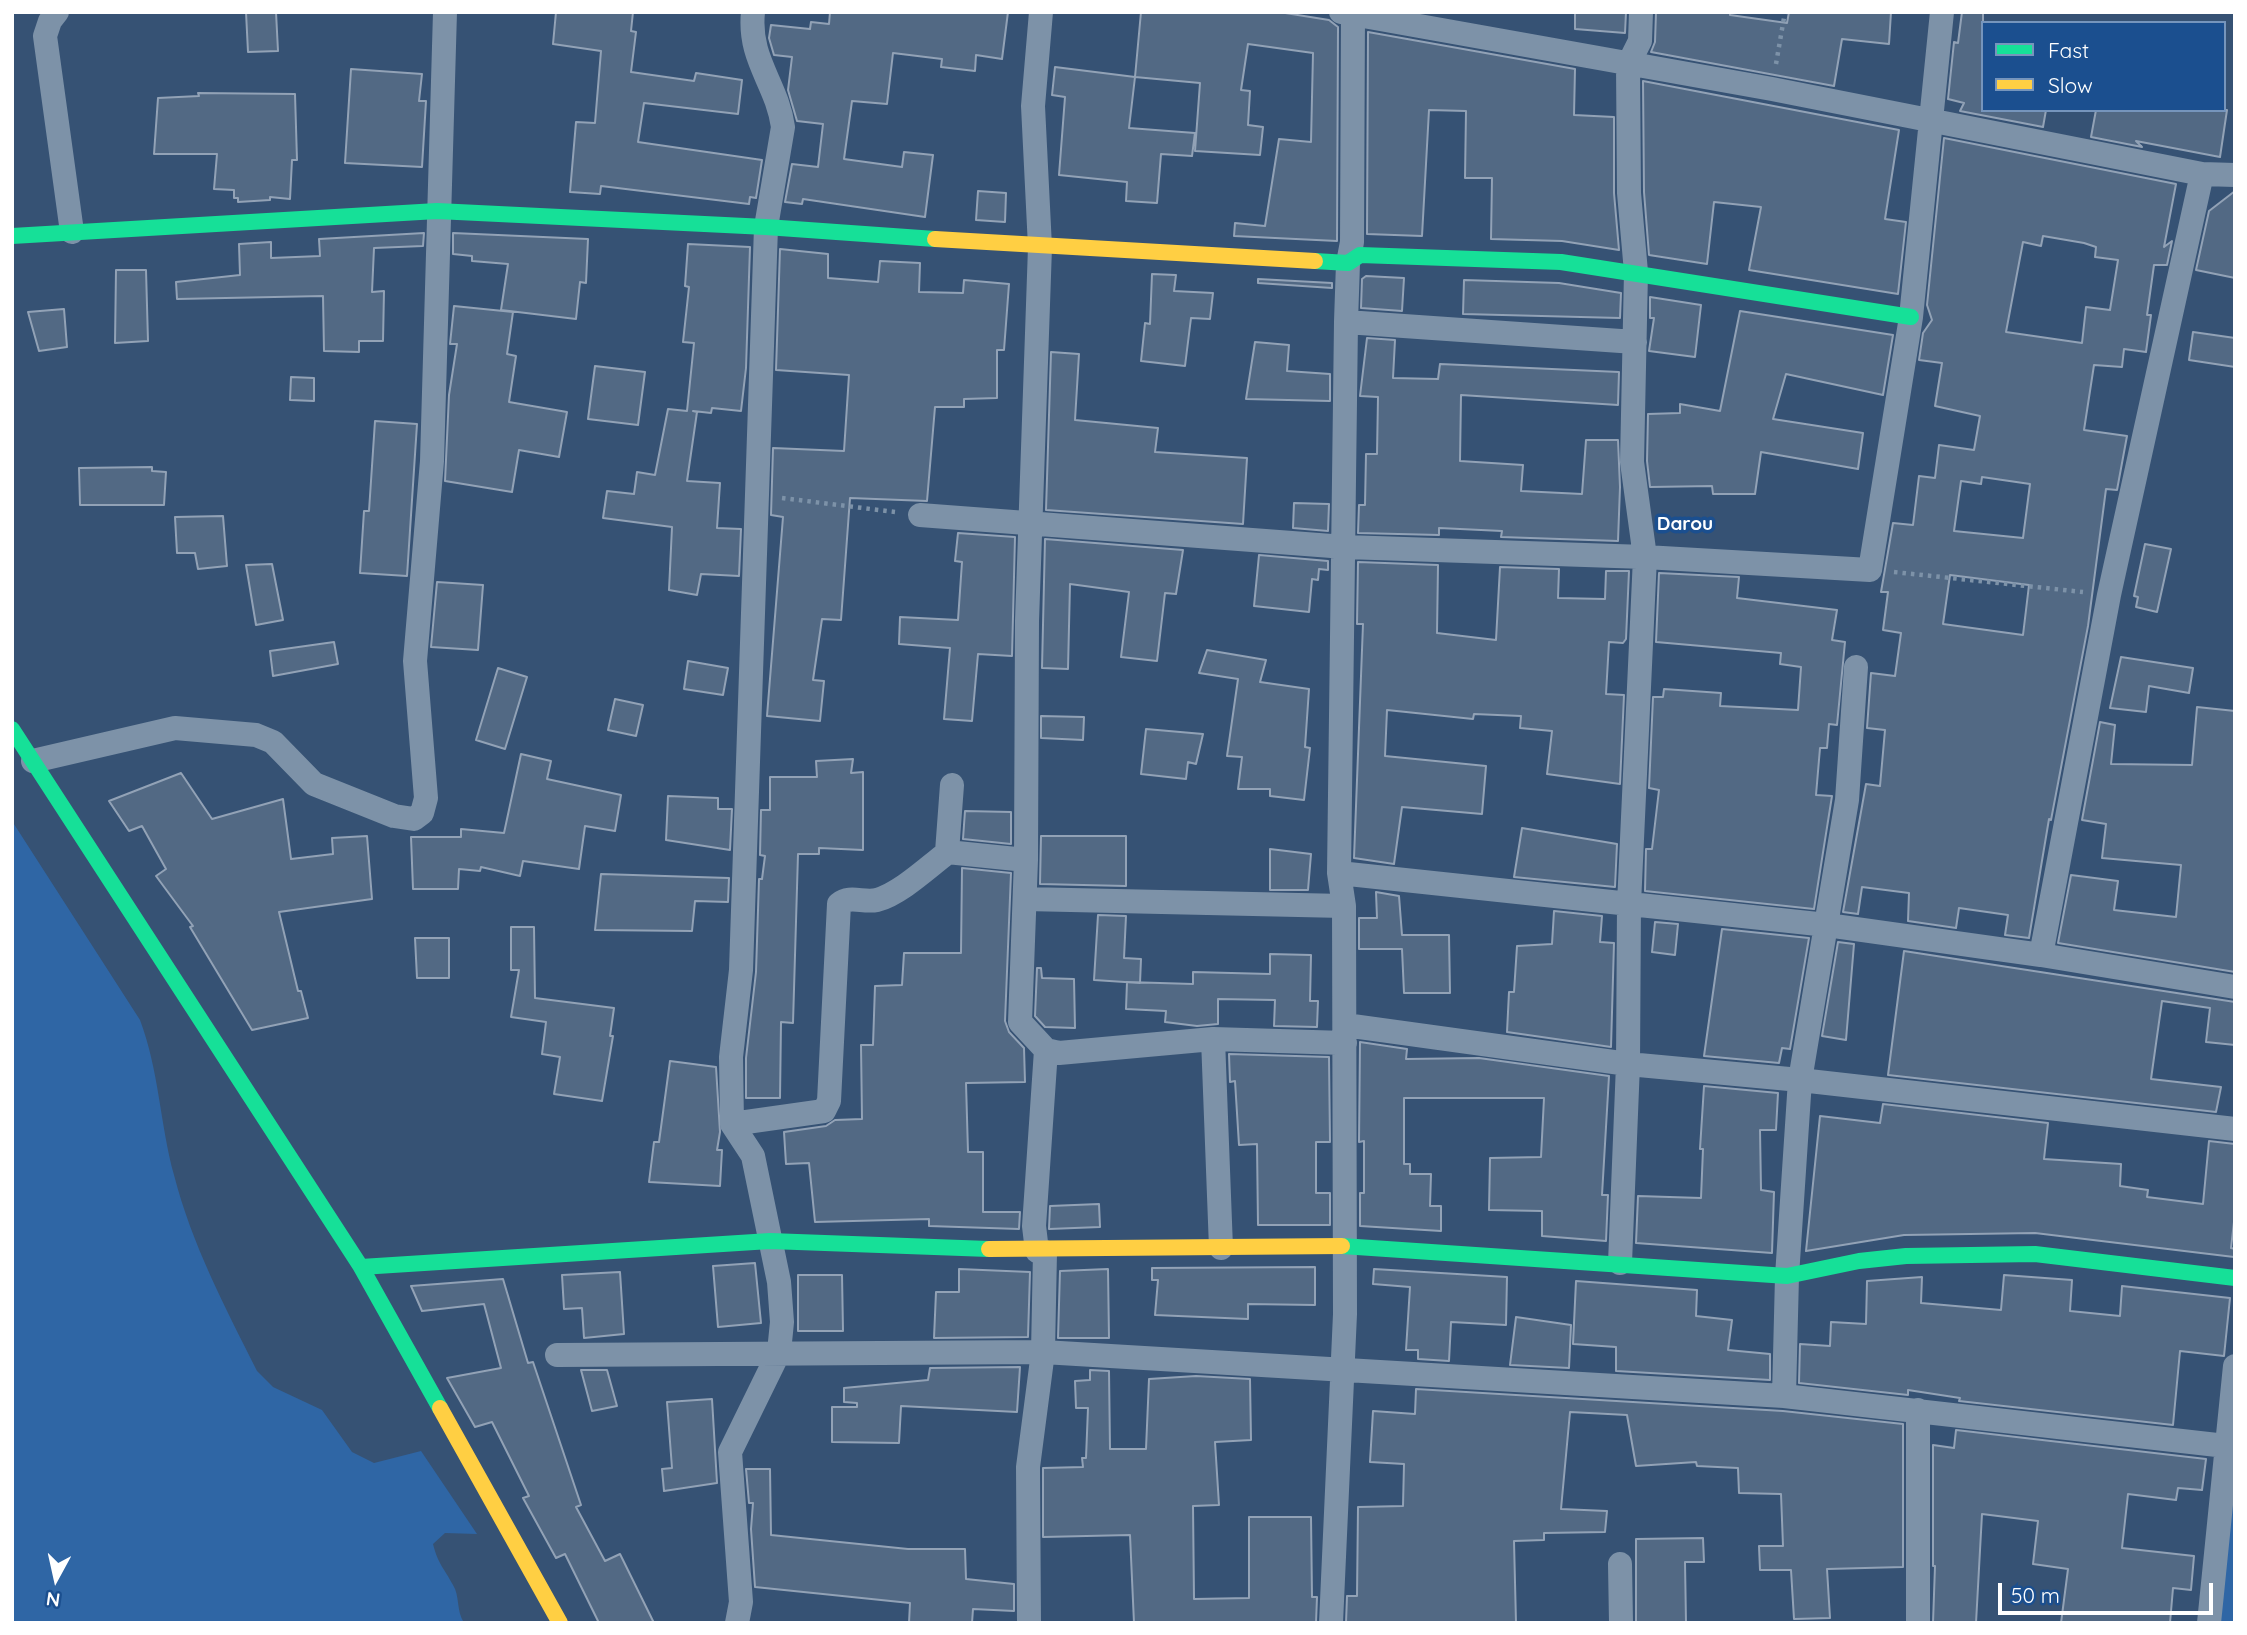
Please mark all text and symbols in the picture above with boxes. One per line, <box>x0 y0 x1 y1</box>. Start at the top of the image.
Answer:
legend <box>1981 21 2226 112</box>
text: Fast <box>2048 37 2089 63</box>
text: Slow <box>2048 72 2093 98</box>
district label: Darou <box>1657 513 1713 535</box>
north arrow <box>21 1544 91 1614</box>
scale bar <box>2002 1568 2217 1612</box>
text: 50 m <box>2011 1582 2060 1608</box>
text: N <box>44 1587 62 1613</box>

